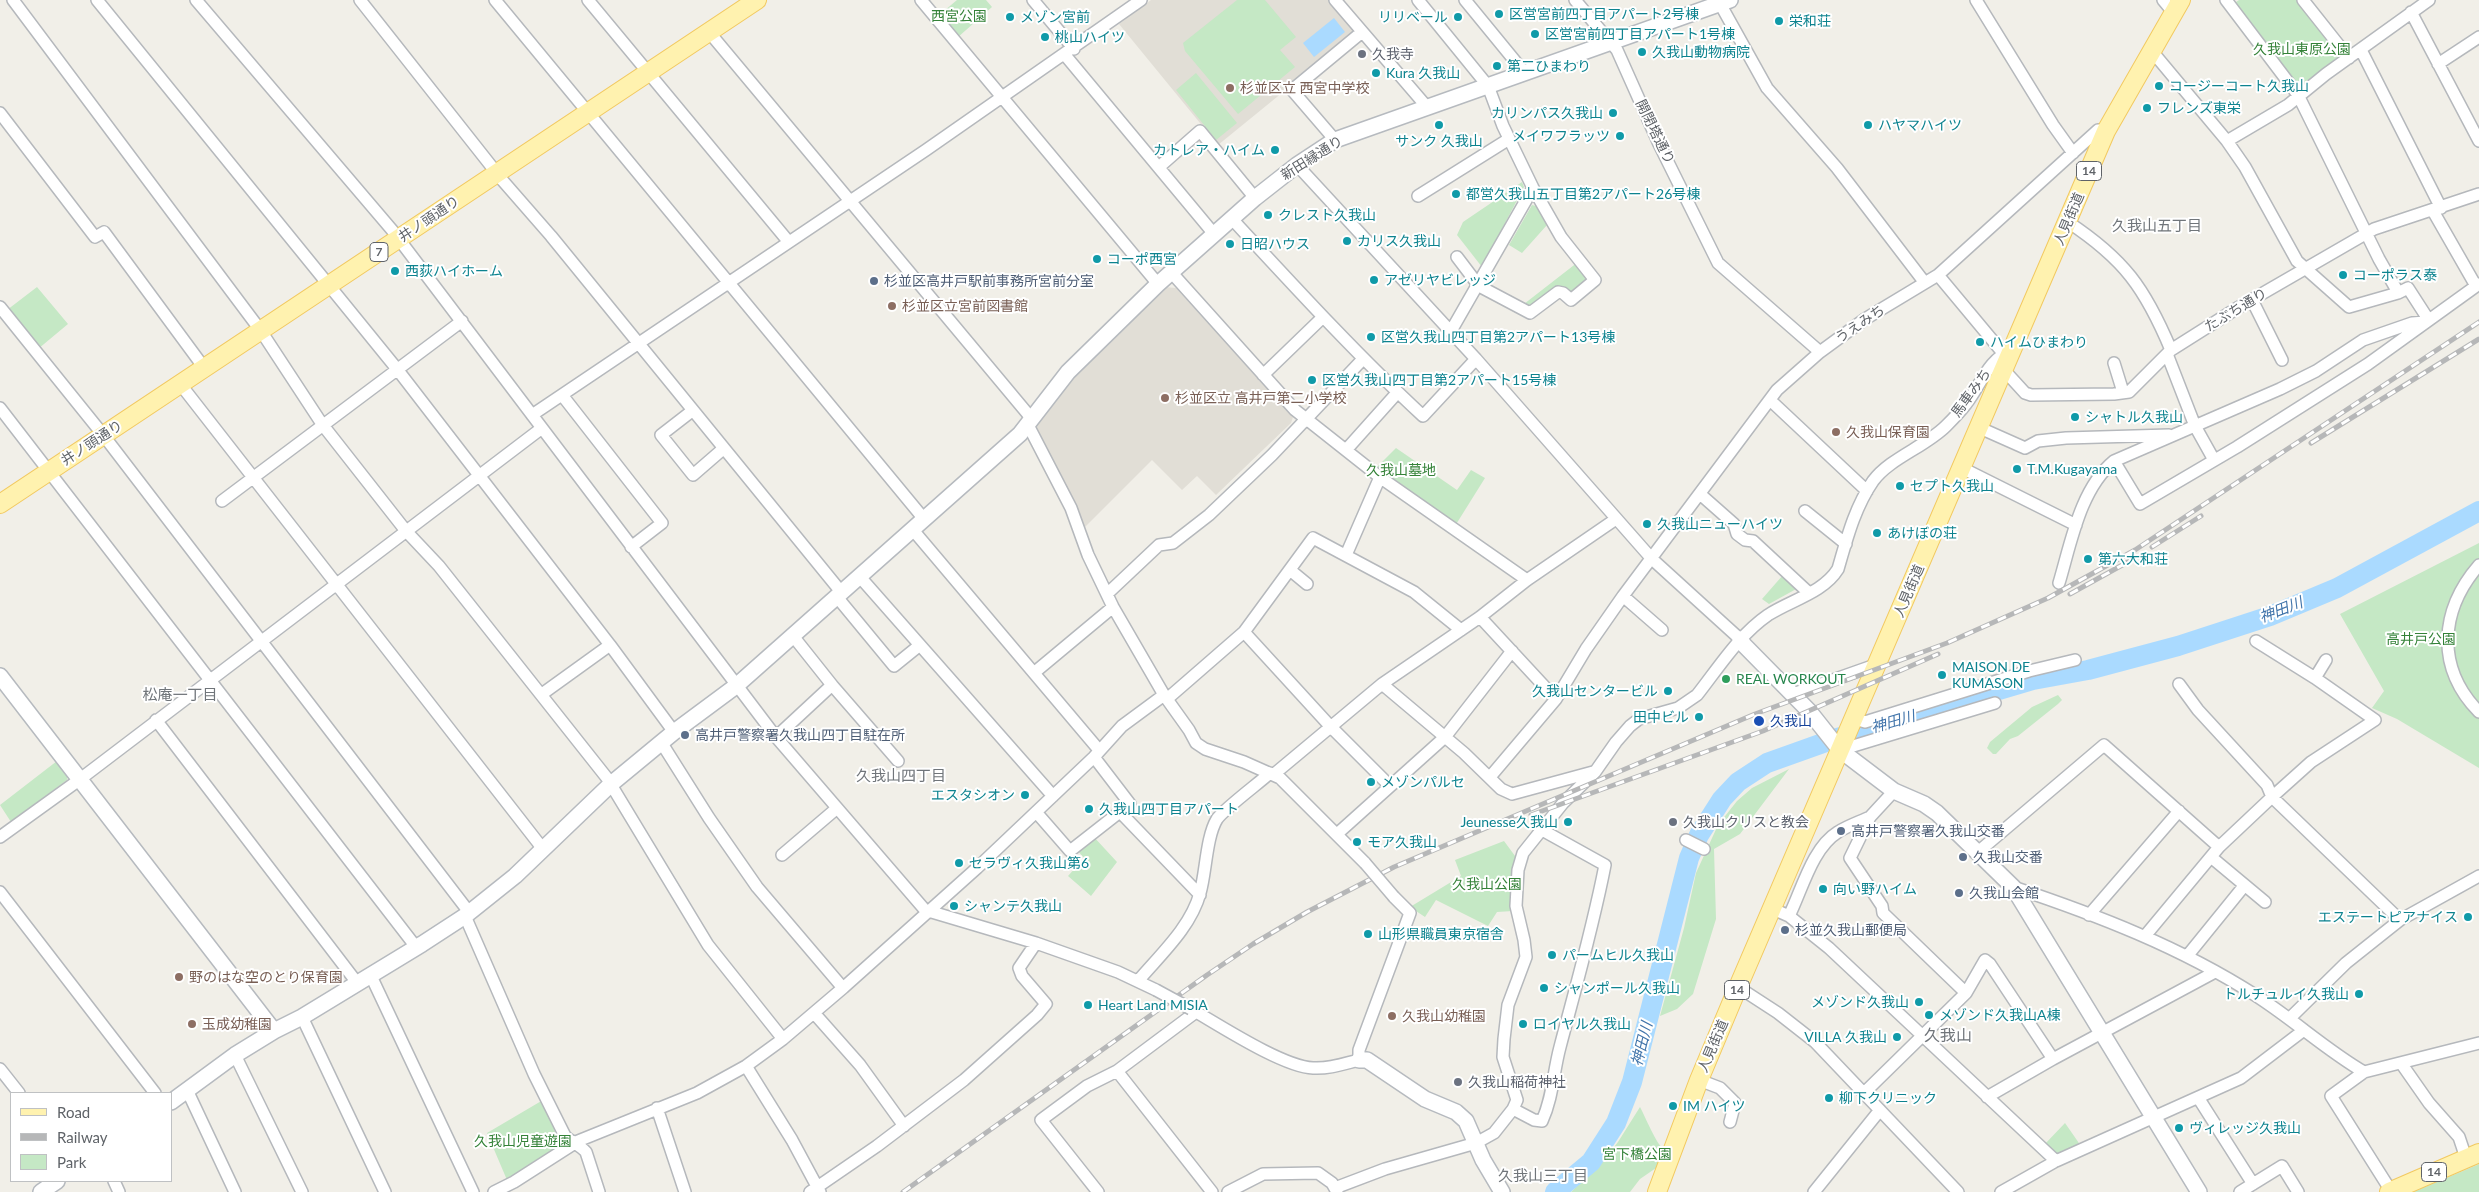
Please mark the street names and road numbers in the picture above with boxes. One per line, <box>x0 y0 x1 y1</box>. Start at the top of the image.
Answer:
street label: 開閉塔通り <box>1632 97 1678 167</box>
street label: 新田縁通り <box>1278 132 1346 184</box>
road number: 14 <box>2076 162 2102 180</box>
street label: 人見街道 <box>2050 190 2088 248</box>
street label: 井ノ頭通り <box>395 192 463 246</box>
road number: 7 <box>370 242 388 262</box>
street label: たぶち通り <box>2202 285 2270 335</box>
street label: うえみち <box>1832 301 1888 347</box>
street label: 馬車みち <box>1948 365 1994 421</box>
street label: 井ノ頭通り <box>58 417 126 469</box>
street label: 人見街道 <box>1890 562 1928 620</box>
road number: 14 <box>1724 980 1750 1000</box>
street label: 人見街道 <box>1694 1017 1732 1075</box>
road number: 14 <box>2422 1162 2446 1182</box>

